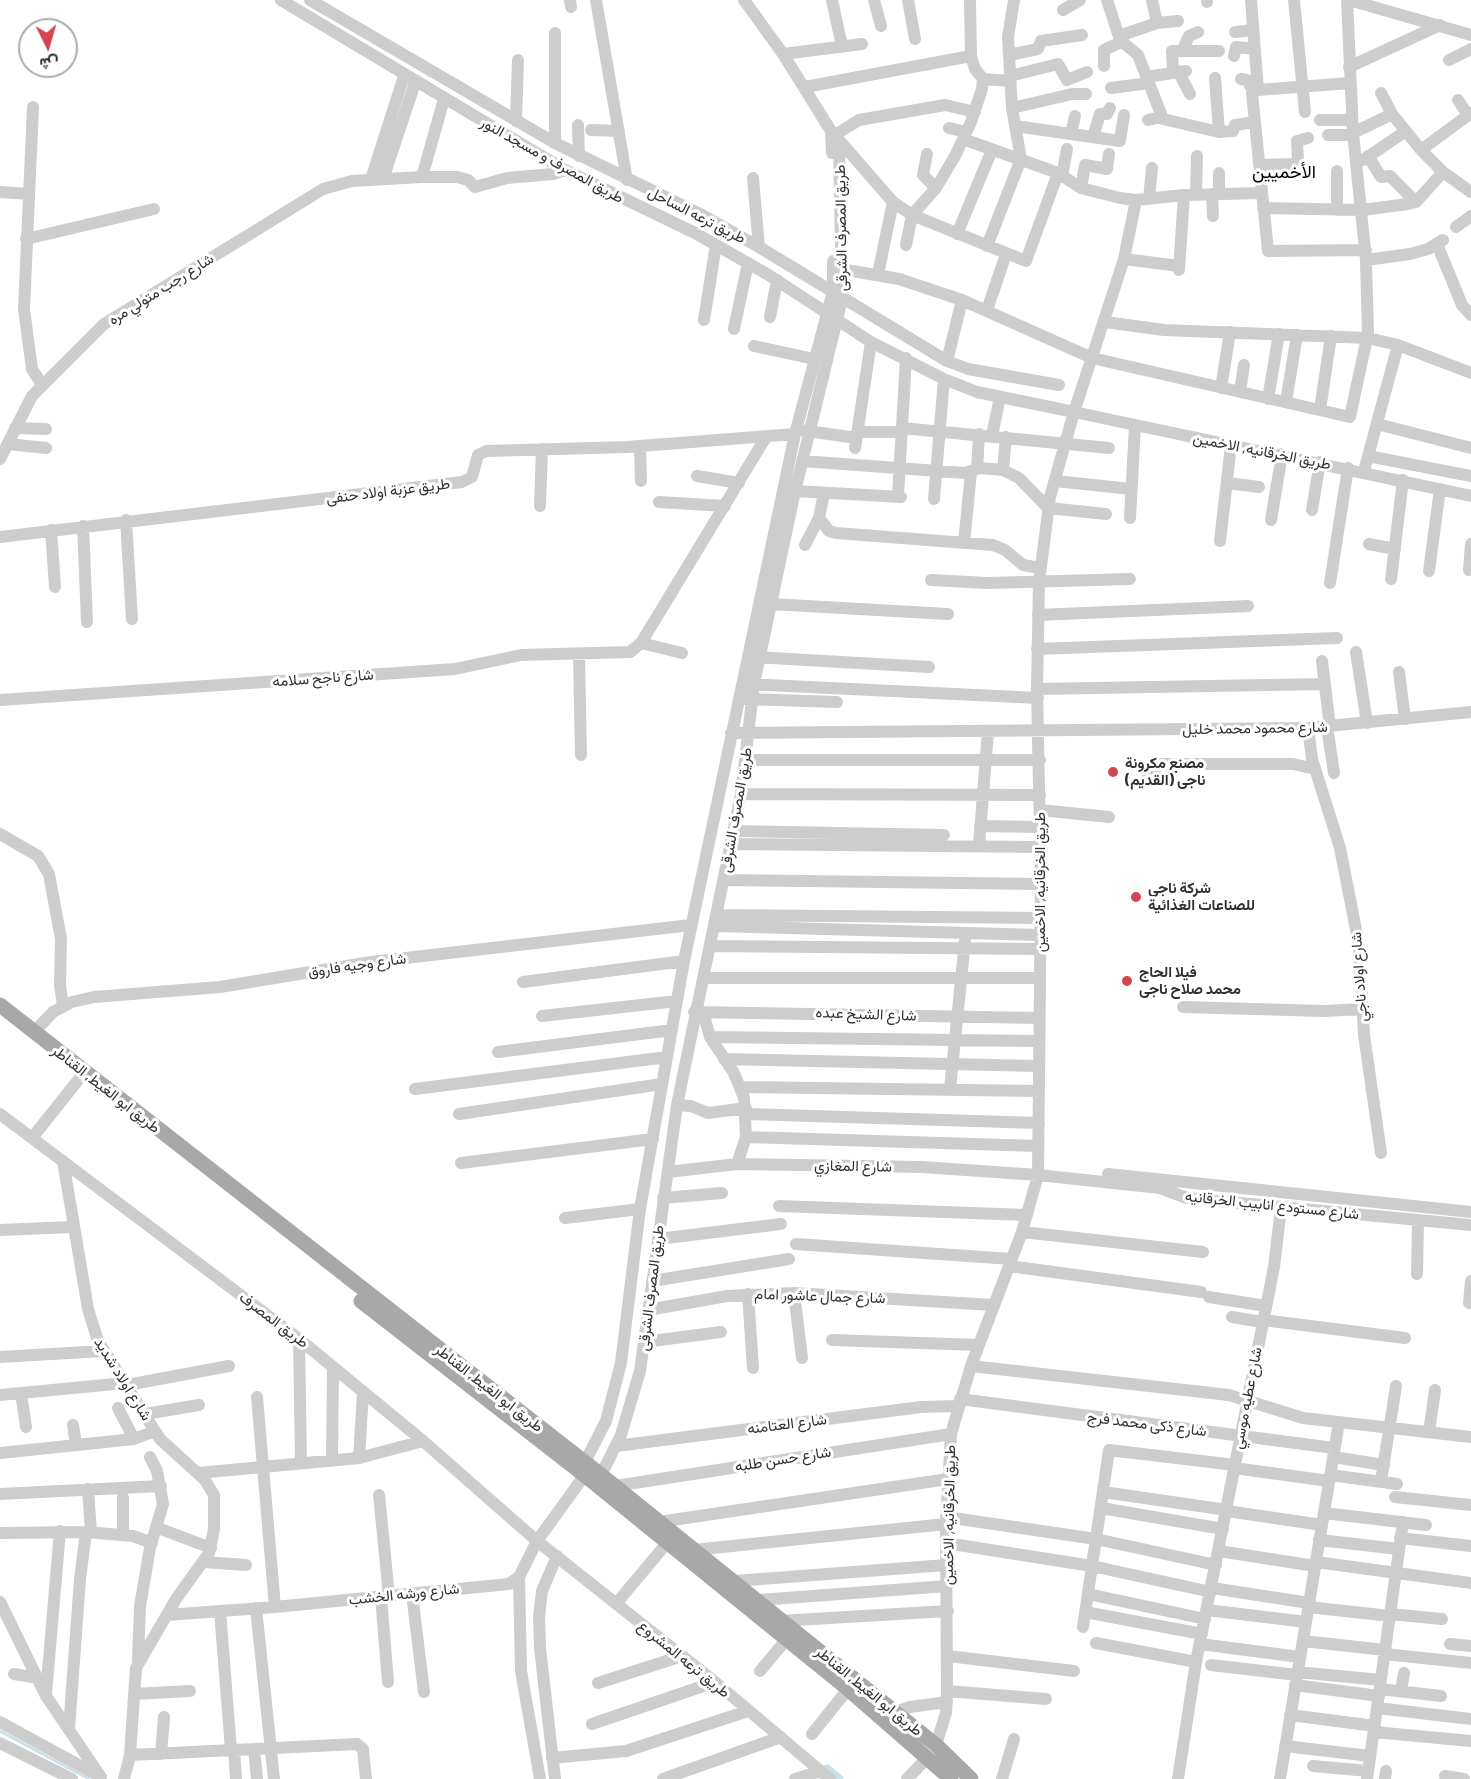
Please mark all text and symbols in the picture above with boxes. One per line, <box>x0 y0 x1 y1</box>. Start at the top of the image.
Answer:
north arrow <box>18 18 78 78</box>
text: ش <box>39 54 60 75</box>
street label: طريق المصرف و مسجد النور <box>477 113 627 207</box>
district label: الأخميين <box>1252 161 1316 183</box>
street label: طريق المصرف الشرقى <box>831 165 851 291</box>
street label: طريق ترعه الساحل <box>645 183 749 247</box>
street label: شارع رجب متولي مره <box>105 249 217 329</box>
street label: طريق الخرقانيه, الاخمين <box>1191 429 1333 473</box>
street label: طريق عزبة اولاد حنفى <box>325 474 451 508</box>
street label: شارع ناجح سلامه <box>272 665 374 691</box>
street label: شارع محمود محمد خليل <box>1182 718 1328 738</box>
street label: طريق المصرف الشرقى <box>716 746 756 874</box>
place label: مصنع مكرونة ناجى (القديم) <box>1125 754 1205 789</box>
marker: مصنع مكرونة ناجى (القديم) <box>1106 765 1120 779</box>
street label: طريق الخرقانيه, الاخمين <box>1031 812 1049 952</box>
place label: شركة ناجى للصناعات الغذائية <box>1148 879 1255 914</box>
marker: شركة ناجى للصناعات الغذائية <box>1129 890 1143 904</box>
street label: شارع اولاد ناجي <box>1347 931 1371 1023</box>
street label: شارع وجيه فاروق <box>307 949 407 981</box>
place label: فيلا الحاج محمد صلاح ناجى <box>1139 963 1241 998</box>
marker: فيلا الحاج محمد صلاح ناجى <box>1120 974 1134 988</box>
street label: شارع الشيخ عبده <box>815 1003 917 1025</box>
street label: طريق ابو الغيط, القناطر <box>48 1041 164 1137</box>
street label: شارع المغازي <box>814 1156 892 1176</box>
street label: شارع مستودع انابيب الخرقانيه <box>1184 1187 1360 1223</box>
street label: طريق المصرف الشرقى <box>634 1224 668 1352</box>
street label: شارع جمال عاشور امام <box>754 1285 886 1307</box>
street label: طريق المصرف <box>236 1288 312 1352</box>
street label: شارع اولاد شديد <box>90 1334 156 1424</box>
street label: طريق ابو الغيط, القناطر <box>431 1340 547 1436</box>
street label: شارع عطيه موسي <box>1228 1345 1266 1451</box>
street label: شارع ذكى محمد فرج <box>1086 1408 1208 1440</box>
street label: شارع العتامنه <box>746 1410 828 1438</box>
street label: شارع حسن طلبه <box>734 1443 832 1475</box>
street label: طريق الخرقانيه, الاخمين <box>939 1445 959 1585</box>
street label: شارع ورشه الخشب <box>348 1579 460 1609</box>
street label: طريق ترعه المشروع <box>634 1616 734 1702</box>
street label: طريق ابو الغيط, القناطر <box>812 1642 926 1740</box>

